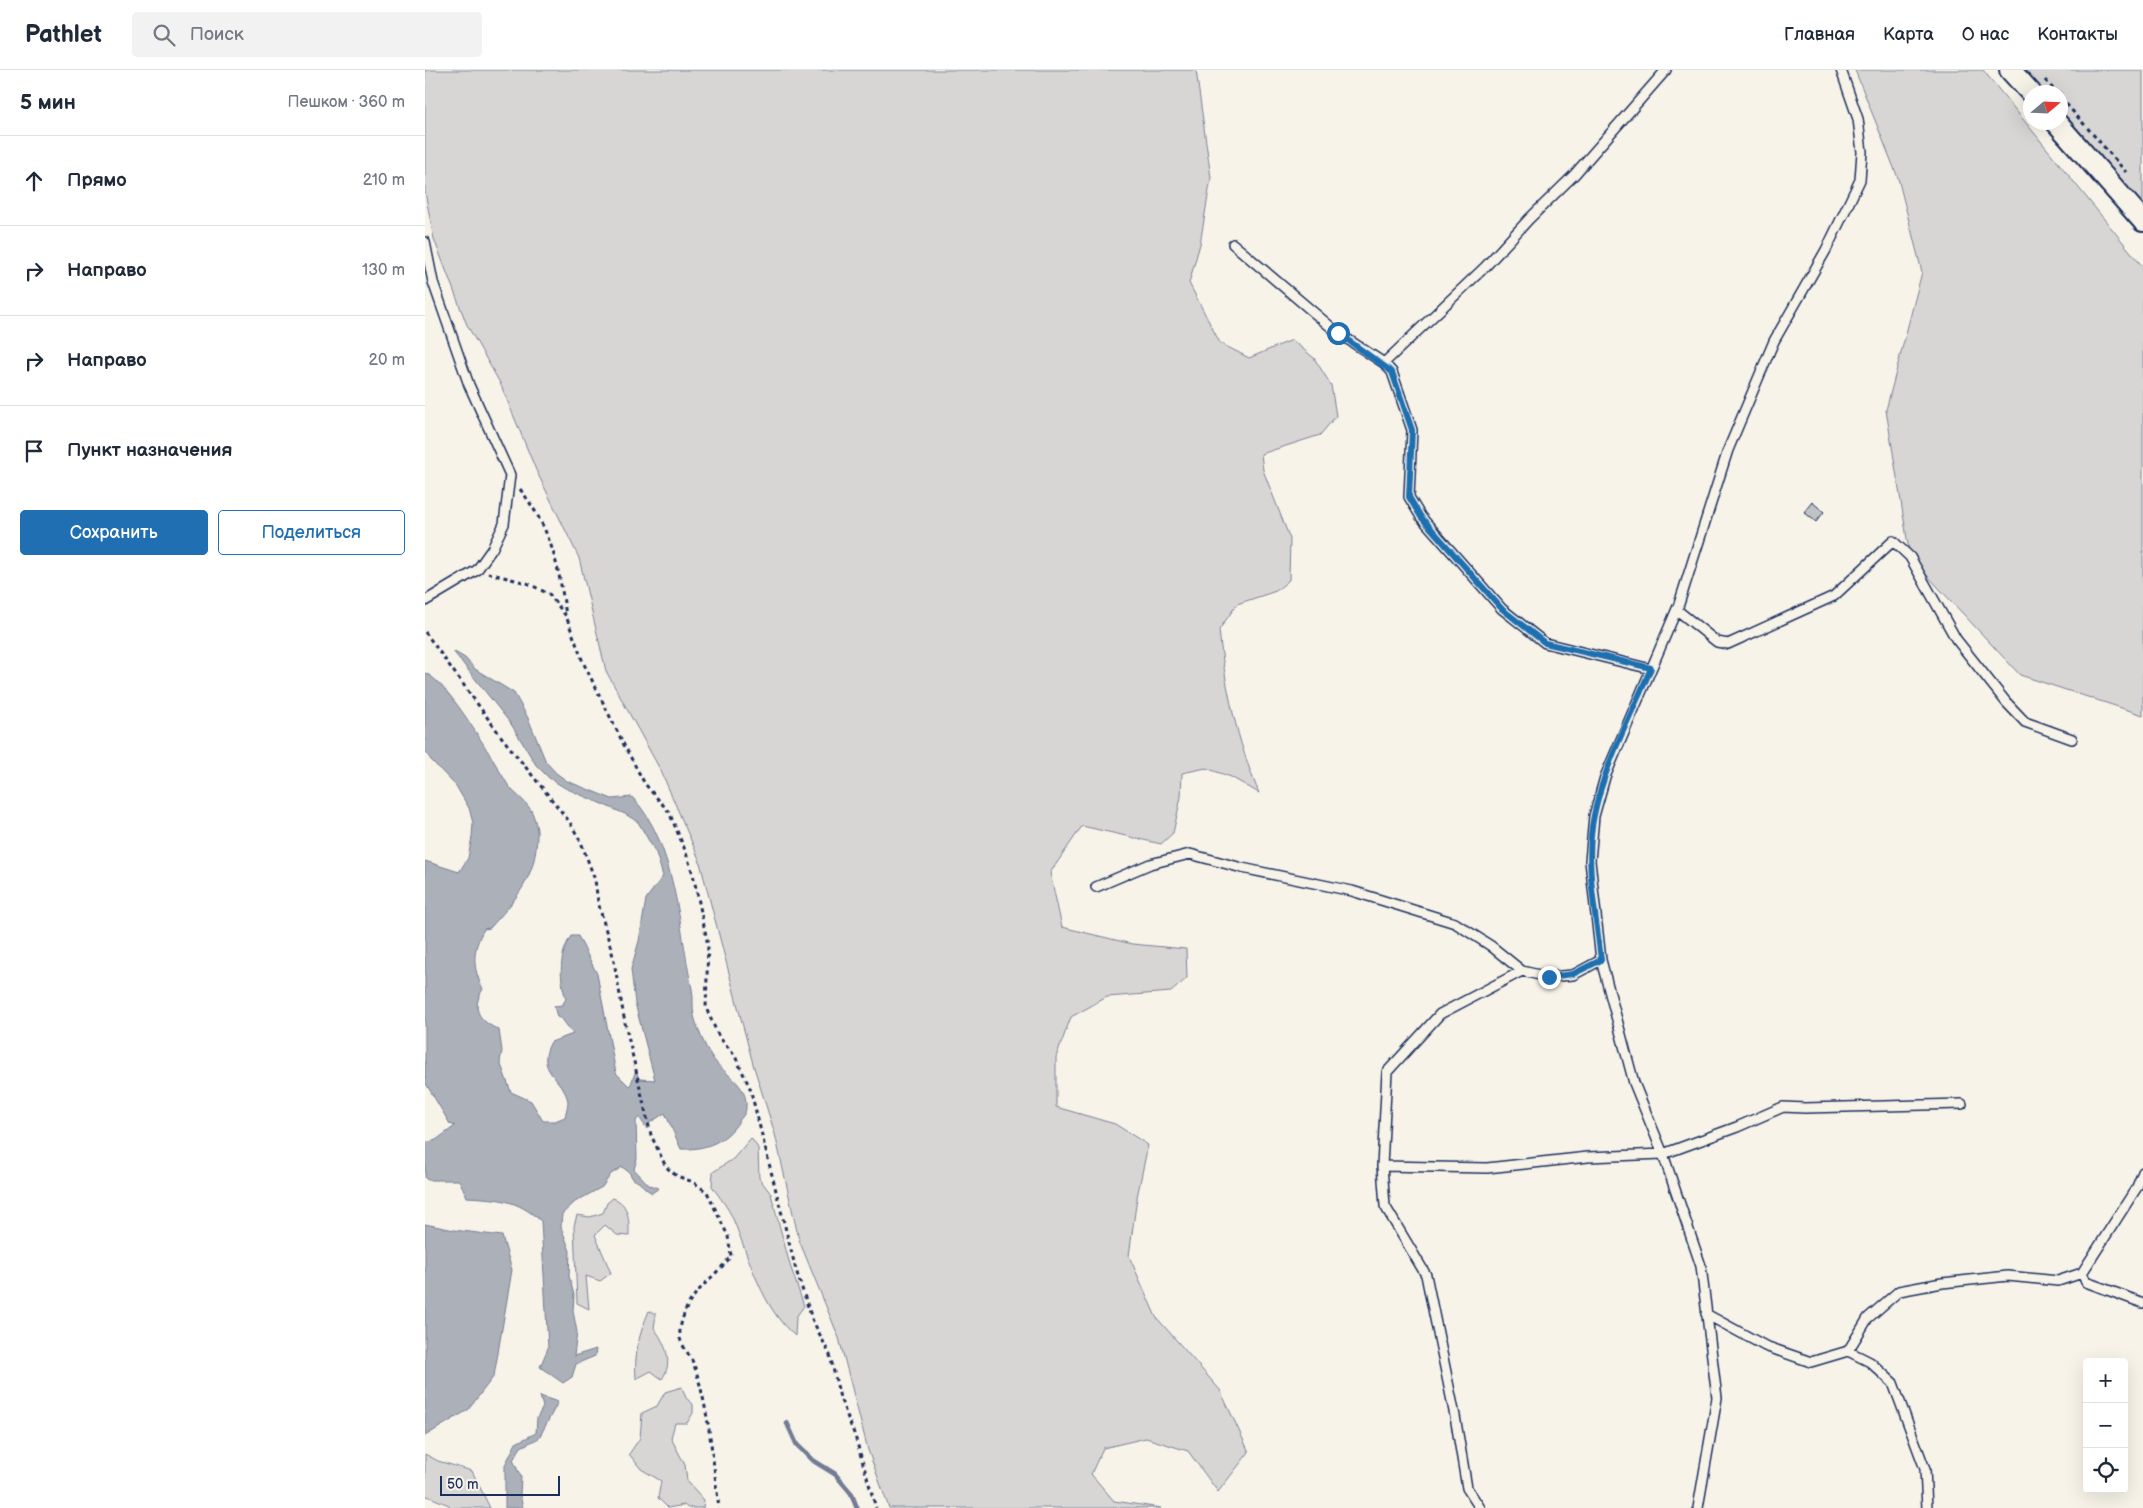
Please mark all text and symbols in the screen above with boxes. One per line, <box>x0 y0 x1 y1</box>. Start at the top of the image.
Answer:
search box <box>132 12 482 57</box>
text: Pathlet <box>25 20 102 49</box>
icon: search <box>150 21 178 49</box>
text: Поиск <box>190 23 244 46</box>
text: Главная <box>1784 24 1855 45</box>
text: Карта <box>1883 24 1934 45</box>
text: О нас <box>1962 24 2009 45</box>
text: Контакты <box>2037 24 2118 45</box>
north arrow <box>2023 85 2068 130</box>
text: 5 мин <box>20 90 76 115</box>
text: Пешком · 360 m <box>288 93 405 112</box>
icon: ahead <box>20 167 48 195</box>
text: Прямо <box>67 169 127 192</box>
text: 210 m <box>363 171 405 190</box>
icon: right <box>20 257 48 285</box>
text: Направо <box>67 259 147 282</box>
text: 130 m <box>362 261 405 280</box>
route start <box>1327 322 1350 345</box>
icon: right <box>20 347 48 375</box>
text: Направо <box>67 349 147 372</box>
text: 20 m <box>369 351 405 370</box>
icon: arrive <box>20 437 48 465</box>
text: Пункт назначения <box>67 439 232 462</box>
button: Сохранить <box>20 510 208 555</box>
button: Поделиться <box>218 510 405 555</box>
route end <box>1538 966 1561 989</box>
map controls <box>2083 1358 2128 1493</box>
button: + <box>2083 1358 2128 1403</box>
button: − <box>2083 1403 2128 1448</box>
button: locate <box>2083 1448 2128 1493</box>
scale bar <box>440 1473 560 1496</box>
text: 50 m <box>447 1476 479 1493</box>

